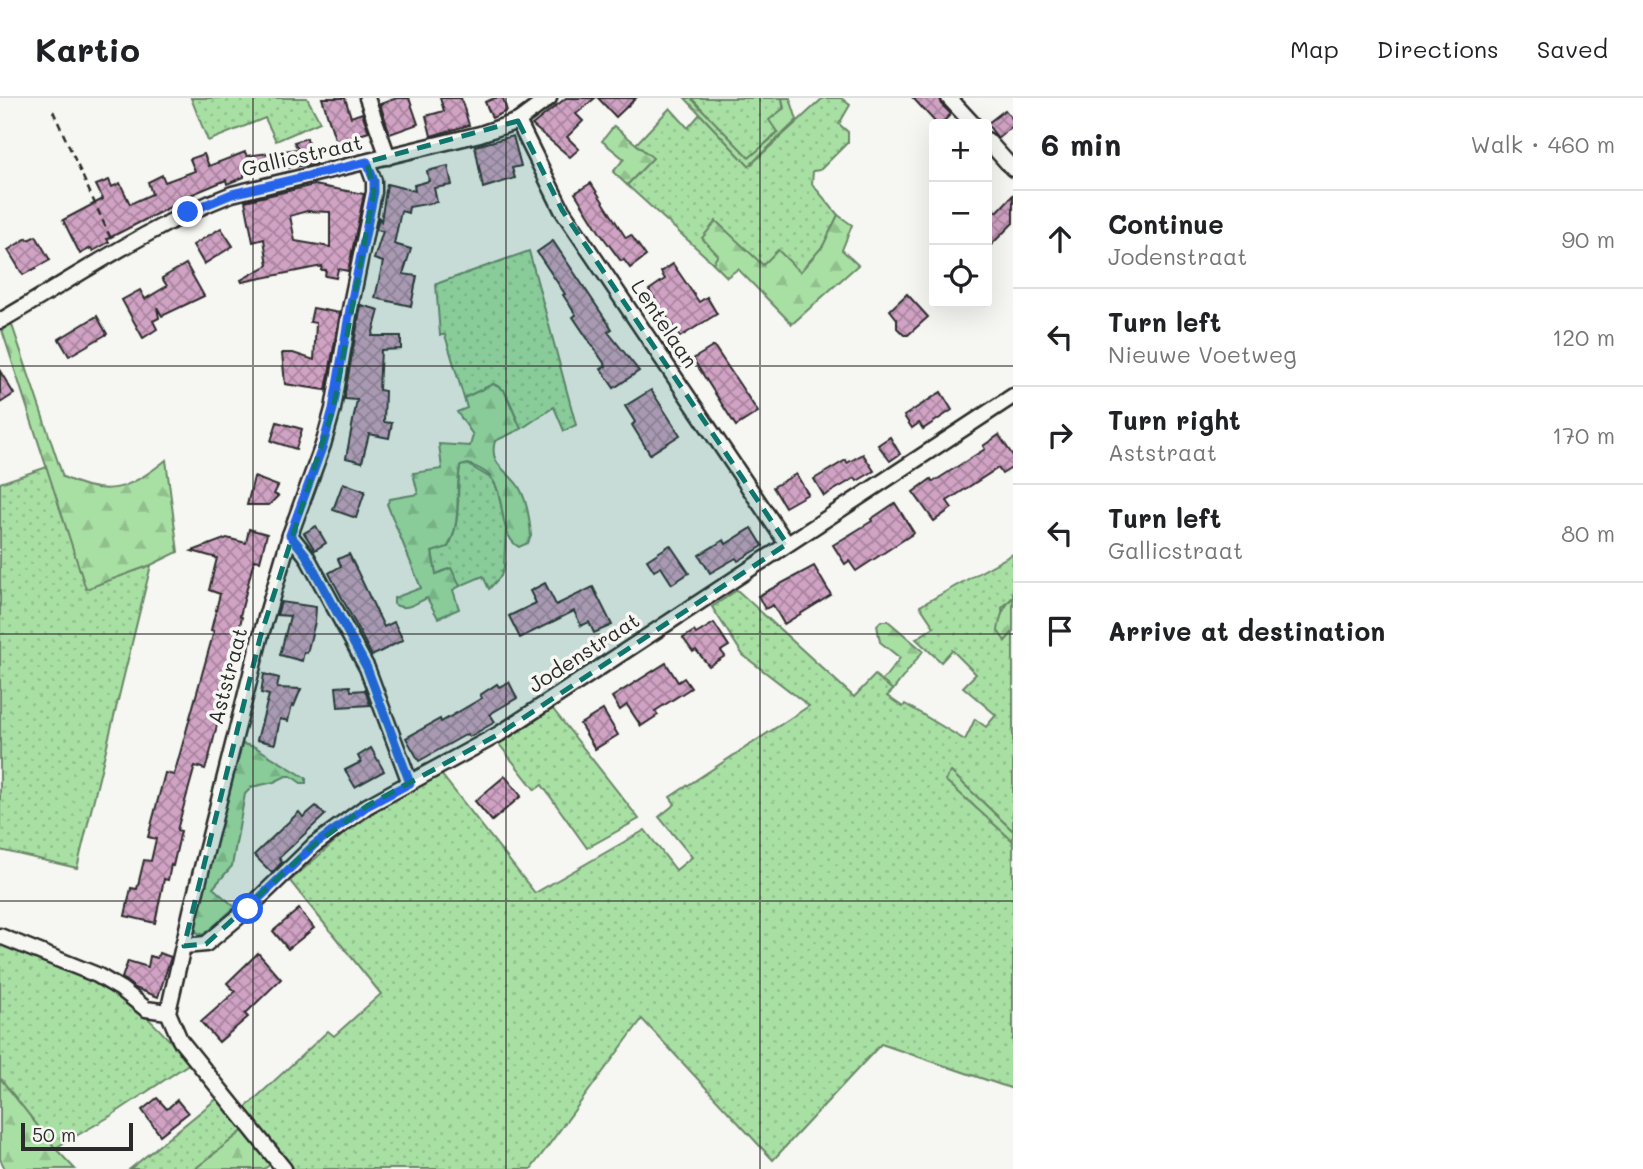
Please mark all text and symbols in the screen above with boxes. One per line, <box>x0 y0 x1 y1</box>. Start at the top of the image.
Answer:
text: Kartio <box>35 27 140 70</box>
text: Map <box>1290 33 1339 64</box>
text: Directions <box>1377 33 1499 64</box>
text: Saved <box>1537 33 1608 64</box>
map controls <box>929 119 992 308</box>
button: + <box>929 119 992 182</box>
text: 6 min <box>1041 124 1121 164</box>
street label: Gallicstraat <box>239 128 365 182</box>
text: Walk · 460 m <box>1470 129 1615 159</box>
button: − <box>929 182 992 245</box>
route end <box>172 196 203 227</box>
text: Continue <box>1108 207 1224 241</box>
icon: ahead <box>1041 220 1079 258</box>
text: 90 m <box>1562 224 1615 254</box>
text: Jodenstraat <box>1108 241 1247 271</box>
button: locate <box>929 245 992 308</box>
street label: Lentelaan <box>626 274 705 373</box>
text: Turn left <box>1108 305 1221 339</box>
icon: left <box>1041 318 1079 356</box>
text: 120 m <box>1552 322 1615 352</box>
text: Nieuwe Voetweg <box>1108 339 1297 369</box>
text: Turn right <box>1108 403 1241 437</box>
icon: right <box>1041 416 1079 454</box>
text: 170 m <box>1552 420 1615 450</box>
text: Aststraat <box>1108 437 1217 467</box>
text: Turn left <box>1108 501 1221 535</box>
icon: left <box>1041 514 1079 552</box>
text: 80 m <box>1561 518 1615 548</box>
text: Gallicstraat <box>1108 535 1243 565</box>
street label: Jodenstraat <box>522 606 644 698</box>
icon: arrive <box>1041 612 1079 650</box>
text: Arrive at destination <box>1108 614 1385 648</box>
street label: Aststraat <box>201 624 252 727</box>
route start <box>232 893 263 924</box>
scale bar <box>21 1120 133 1152</box>
text: 50 m <box>32 1122 76 1147</box>

